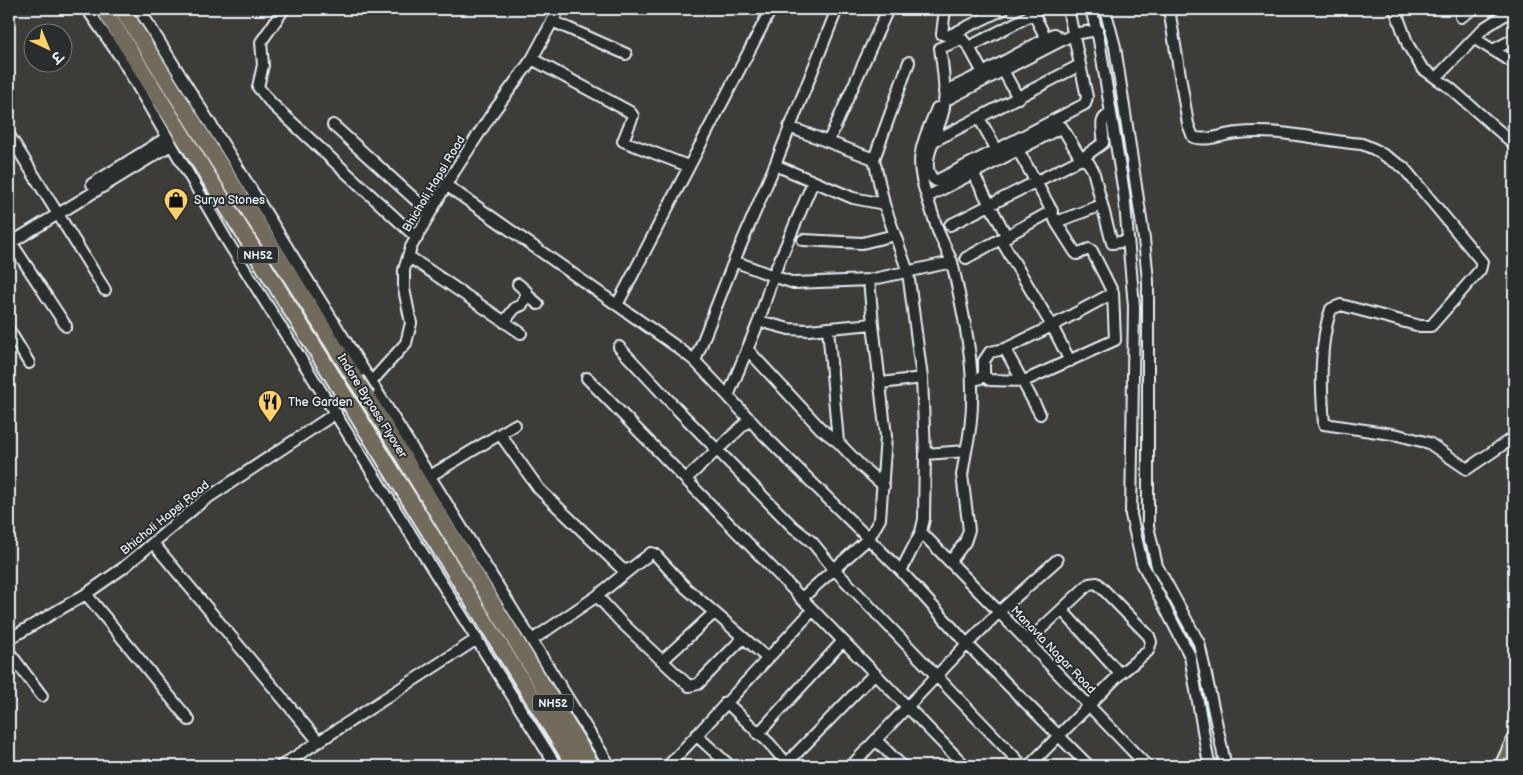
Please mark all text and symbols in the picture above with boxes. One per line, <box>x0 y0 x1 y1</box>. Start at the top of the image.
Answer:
north arrow <box>22 22 72 72</box>
text: उ <box>46 46 67 68</box>
street label: Bhicholi Hapsi Road <box>399 133 469 235</box>
shop icon: Surya Stones <box>163 187 189 221</box>
place label: Surya Stones <box>194 193 265 208</box>
road number: NH52 <box>238 246 278 264</box>
street label: Indore Bypass Flyover <box>334 351 410 461</box>
restaurant icon: The Garden <box>257 389 283 423</box>
place label: The Garden <box>288 395 353 410</box>
street label: Bhicholi Hapsi Road <box>118 478 212 558</box>
street label: Manavta Nagar Road <box>1007 603 1099 697</box>
road number: NH52 <box>533 694 573 711</box>

